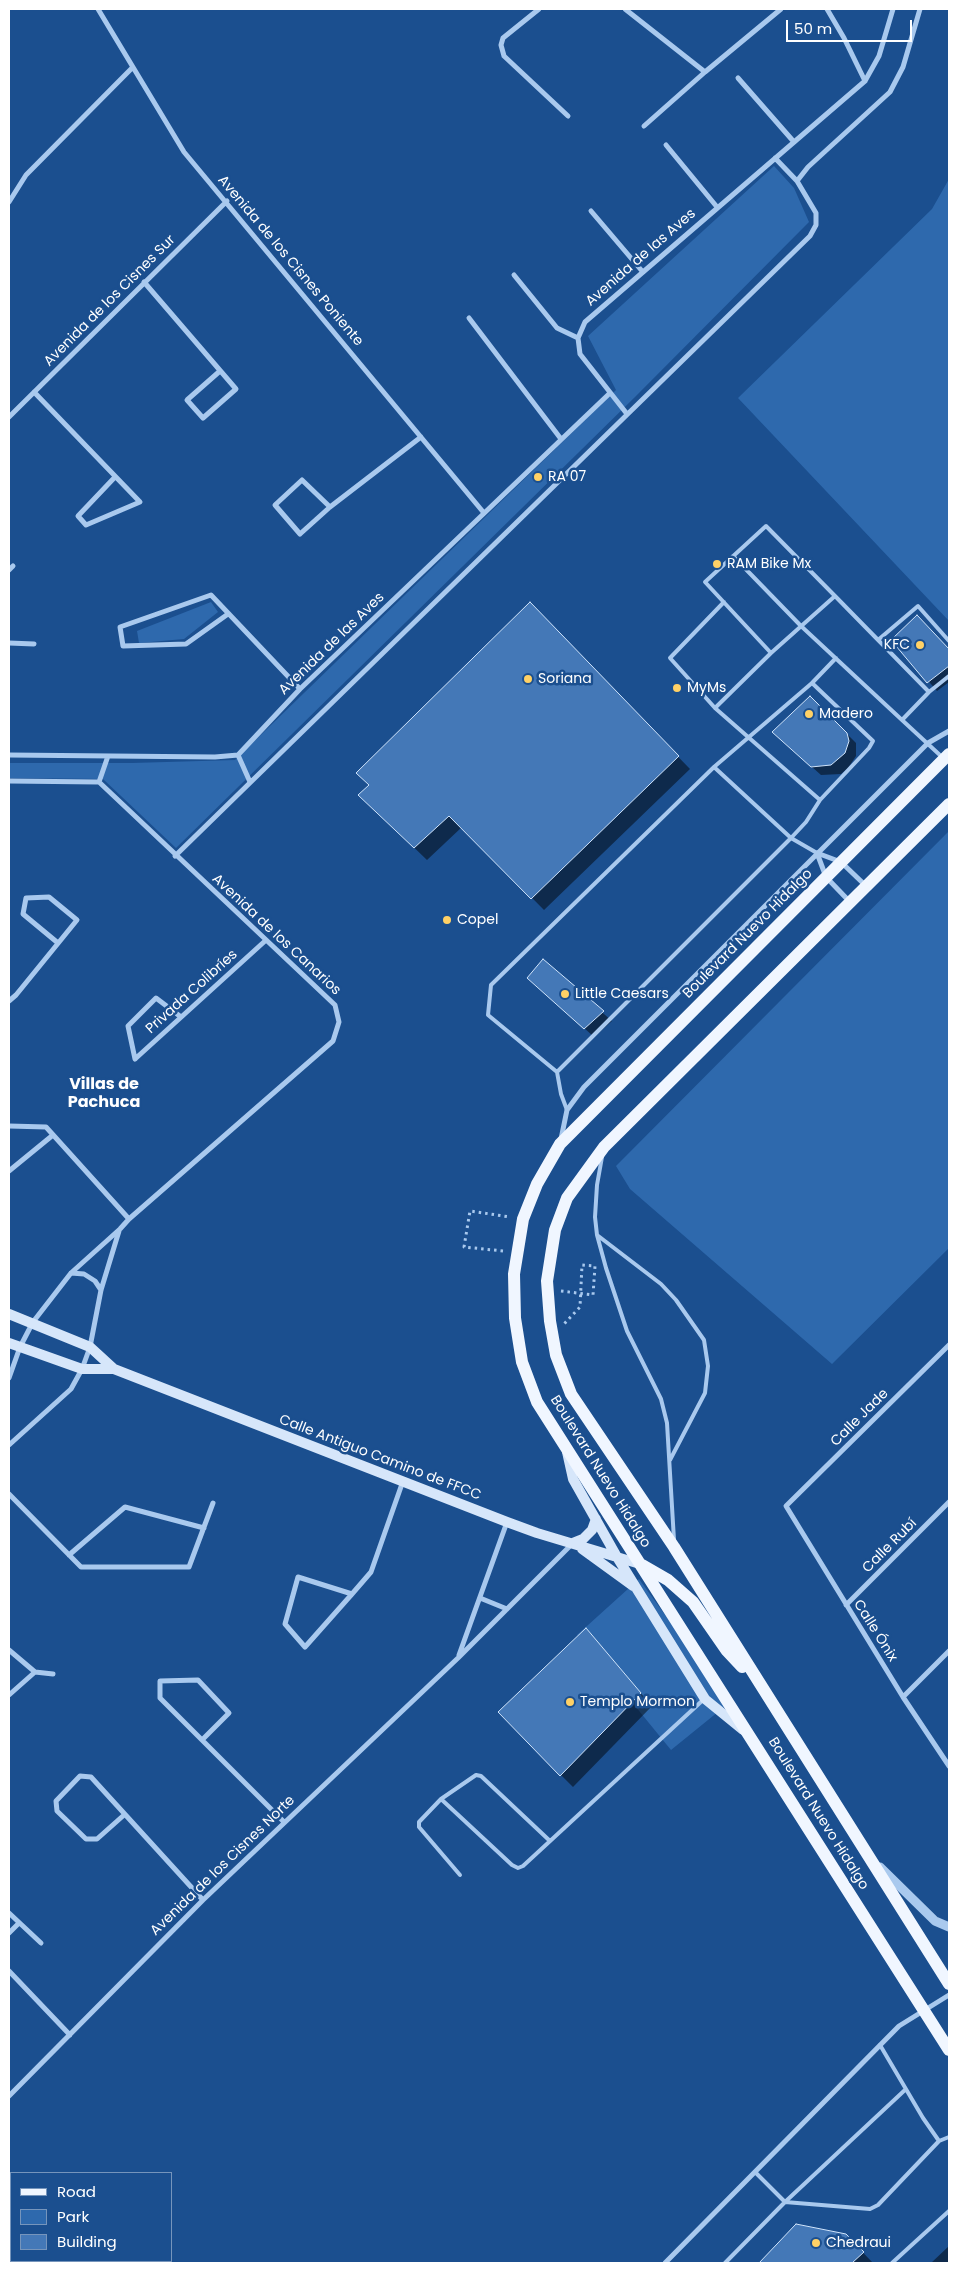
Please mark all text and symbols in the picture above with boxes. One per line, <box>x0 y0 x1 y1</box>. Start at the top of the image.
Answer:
scale bar <box>788 10 914 42</box>
text: 50 m <box>794 18 832 39</box>
street label: Avenida de los Cisnes Poniente <box>214 172 366 350</box>
street label: Avenida de las Aves <box>583 206 699 310</box>
street label: Avenida de los Cisnes Sur <box>41 232 179 370</box>
place label: RA 07 <box>548 469 586 485</box>
marker: RA 07 <box>532 471 544 483</box>
place label: RAM Bike Mx <box>727 556 811 572</box>
marker: RAM Bike Mx <box>711 558 723 570</box>
street label: Avenida de las Aves <box>276 589 388 699</box>
place label: KFC <box>884 637 910 653</box>
marker: KFC <box>914 639 926 651</box>
place label: Soriana <box>538 671 592 687</box>
marker: Soriana <box>522 673 534 685</box>
place label: MyMs <box>687 680 726 696</box>
marker: MyMs <box>671 682 683 694</box>
place label: Madero <box>819 706 873 722</box>
marker: Madero <box>803 708 815 720</box>
street label: Boulevard Nuevo Hidalgo <box>680 866 816 1002</box>
street label: Avenida de los Canarios <box>208 871 344 999</box>
place label: Copel <box>457 912 498 928</box>
marker: Copel <box>441 914 453 926</box>
street label: Privada Colibríes <box>143 946 241 1038</box>
place label: Little Caesars <box>575 986 669 1002</box>
marker: Little Caesars <box>559 988 571 1000</box>
district label: Villas de Pachuca <box>68 1075 140 1113</box>
street label: Calle Jade <box>828 1386 892 1450</box>
street label: Boulevard Nuevo Hidalgo <box>546 1393 654 1551</box>
street label: Calle Antiguo Camino de FFCC <box>277 1412 483 1504</box>
street label: Calle Rubí <box>859 1515 921 1577</box>
street label: Calle Ónix <box>849 1597 901 1665</box>
place label: Templo Mormon <box>580 1694 695 1710</box>
marker: Templo Mormon <box>564 1696 576 1708</box>
street label: Boulevard Nuevo Hidalgo <box>764 1735 872 1893</box>
street label: Avenida de los Cisnes Norte <box>147 1792 299 1940</box>
legend <box>10 2172 172 2262</box>
text: Road <box>57 2181 96 2202</box>
text: Park <box>57 2206 89 2227</box>
text: Building <box>57 2231 117 2252</box>
place label: Chedraui <box>826 2235 891 2251</box>
marker: Chedraui <box>810 2237 822 2249</box>

